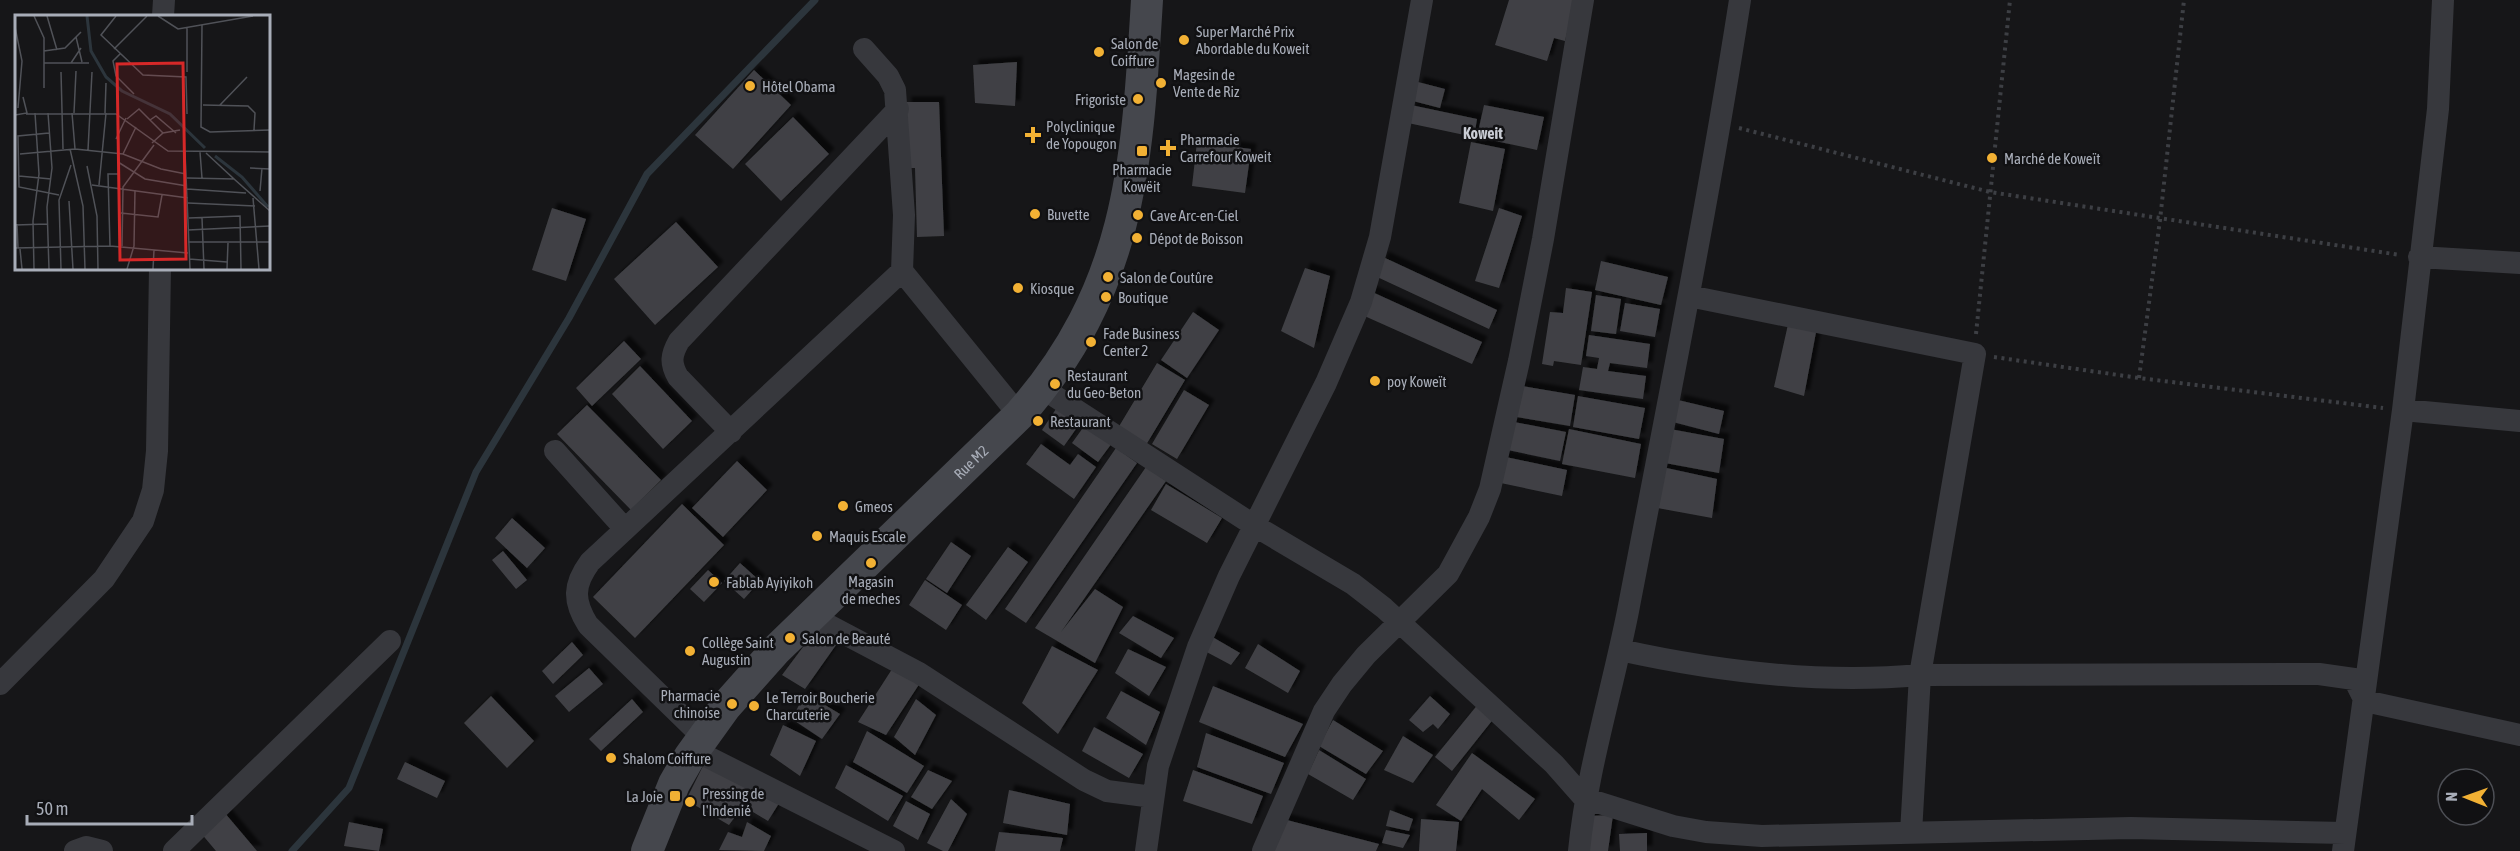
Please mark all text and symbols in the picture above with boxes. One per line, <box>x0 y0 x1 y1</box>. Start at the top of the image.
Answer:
inset map <box>15 15 270 270</box>
place label: Super Marché Prix Abordable du Koweit <box>1196 23 1310 57</box>
marker: Super Marché Prix Abordable du Koweit <box>1177 33 1191 47</box>
place label: Salon de Coiffure <box>1111 35 1159 69</box>
marker: Salon de Coiffure <box>1092 45 1106 59</box>
place label: Magesin de Vente de Riz <box>1173 66 1240 100</box>
marker: Magesin de Vente de Riz <box>1154 76 1168 90</box>
place label: Hôtel Obama <box>762 78 835 95</box>
marker: Hôtel Obama <box>743 79 757 93</box>
place label: Frigoriste <box>1075 91 1126 108</box>
marker: Frigoriste <box>1131 92 1145 106</box>
place label: Polyclinique de Yopougon <box>1046 118 1117 152</box>
district label: Koweit <box>1463 124 1503 142</box>
marker: Polyclinique de Yopougon <box>1024 126 1042 144</box>
place label: Pharmacie Carrefour Koweit <box>1180 131 1272 165</box>
marker: Pharmacie Carrefour Koweit <box>1161 141 1175 155</box>
marker: Pharmacie Kowëit <box>1135 144 1149 158</box>
place label: Marché de Koweït <box>2004 150 2100 167</box>
marker: Marché de Koweït <box>1985 151 1999 165</box>
place label: Pharmacie Kowëit <box>1112 161 1172 195</box>
place label: Buvette <box>1047 206 1090 223</box>
marker: Buvette <box>1028 207 1042 221</box>
place label: Cave Arc-en-Ciel <box>1150 207 1239 224</box>
marker: Cave Arc-en-Ciel <box>1131 208 1145 222</box>
place label: Dépot de Boisson <box>1149 230 1243 247</box>
marker: Dépot de Boisson <box>1130 231 1144 245</box>
place label: Salon de Coutûre <box>1120 269 1213 286</box>
marker: Salon de Coutûre <box>1101 270 1115 284</box>
place label: Kiosque <box>1030 280 1075 297</box>
marker: Kiosque <box>1011 281 1025 295</box>
place label: Boutique <box>1118 289 1169 306</box>
marker: Boutique <box>1099 290 1113 304</box>
place label: Fade Business Center 2 <box>1103 325 1179 359</box>
marker: Fade Business Center 2 <box>1084 335 1098 349</box>
place label: Restaurant du Geo-Beton <box>1067 367 1141 401</box>
place label: poy Koweït <box>1387 373 1447 390</box>
marker: poy Koweït <box>1368 374 1382 388</box>
marker: Restaurant du Geo-Beton <box>1048 377 1062 391</box>
place label: Restaurant <box>1050 413 1111 430</box>
marker: Restaurant <box>1031 414 1045 428</box>
street label: Rue M2 <box>950 441 991 482</box>
place label: Gmeos <box>855 498 893 515</box>
marker: Gmeos <box>836 499 850 513</box>
place label: Maquis Escale <box>829 528 906 545</box>
marker: Maquis Escale <box>810 529 824 543</box>
marker: Magasin de meches <box>864 556 878 570</box>
place label: Magasin de meches <box>842 573 900 607</box>
place label: Fablab Ayiyikoh <box>726 574 813 591</box>
marker: Fablab Ayiyikoh <box>707 575 721 589</box>
place label: Salon de Beauté <box>802 630 891 647</box>
marker: Salon de Beauté <box>783 631 797 645</box>
place label: Collège Saint Augustin <box>702 634 774 668</box>
marker: Collège Saint Augustin <box>683 644 697 658</box>
place label: Pharmacie chinoise <box>660 687 720 721</box>
place label: Le Terroir Boucherie Charcuterie <box>766 689 875 723</box>
marker: Pharmacie chinoise <box>725 697 739 711</box>
marker: Le Terroir Boucherie Charcuterie <box>747 699 761 713</box>
place label: Shalom Coiffure <box>623 750 711 767</box>
marker: Shalom Coiffure <box>604 751 618 765</box>
north arrow <box>2436 767 2496 827</box>
place label: Pressing de l'Indenié <box>702 785 765 819</box>
scale bar <box>27 788 192 826</box>
place label: La Joie <box>626 788 663 805</box>
marker: La Joie <box>668 789 682 803</box>
text: N <box>2442 792 2460 802</box>
marker: Pressing de l'Indenié <box>683 795 697 809</box>
text: 50 m <box>36 798 68 819</box>

